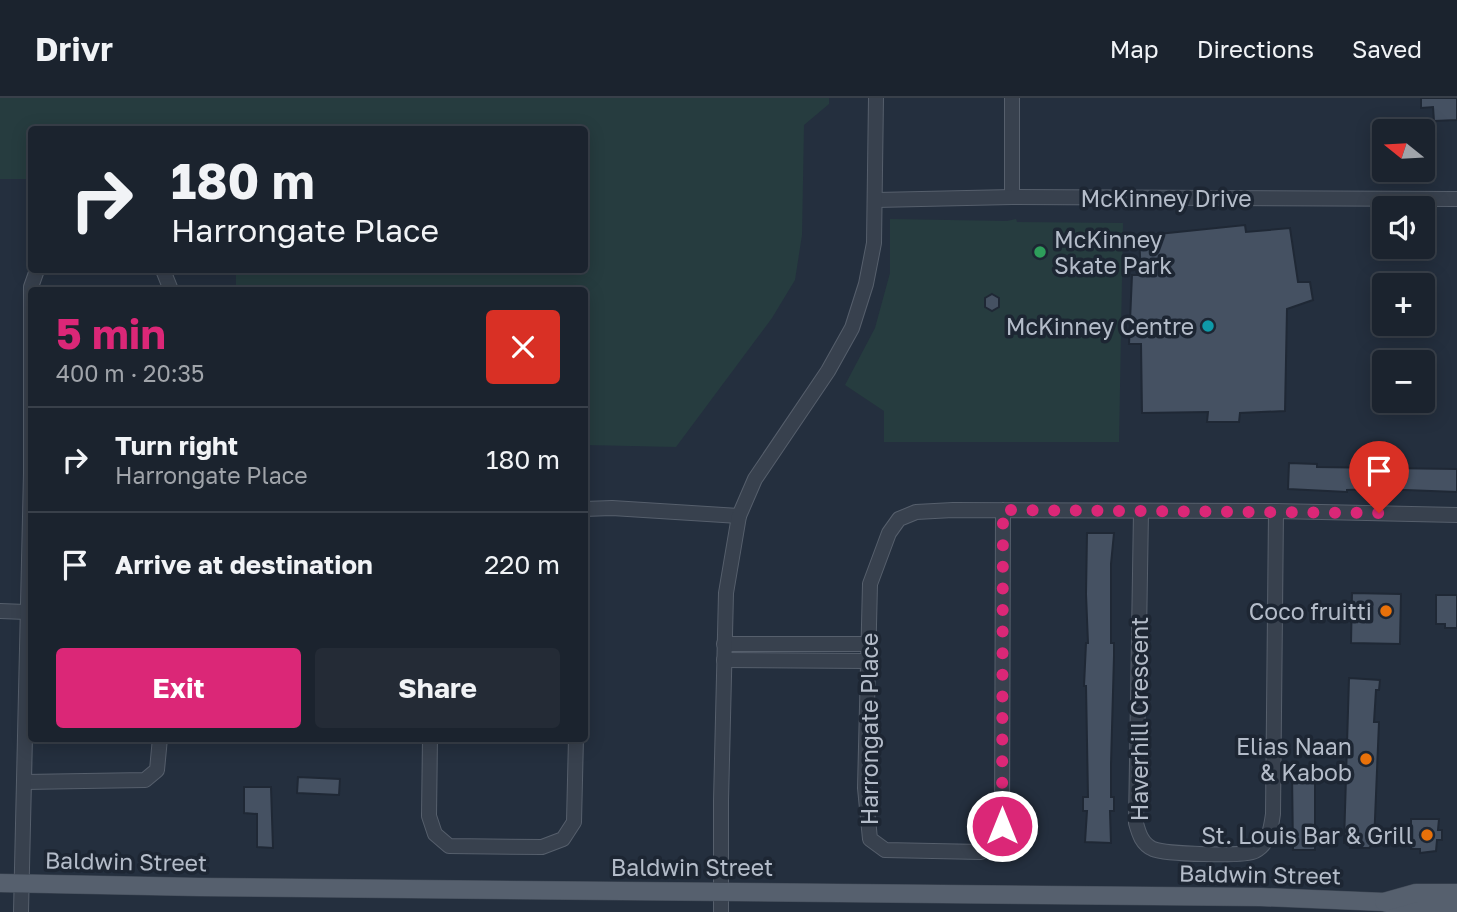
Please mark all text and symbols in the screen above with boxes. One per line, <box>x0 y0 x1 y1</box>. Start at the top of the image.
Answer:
text: Drivr <box>35 29 113 68</box>
text: Map <box>1110 34 1159 63</box>
text: Directions <box>1197 34 1314 63</box>
text: Saved <box>1352 34 1422 63</box>
north arrow <box>1372 119 1435 182</box>
map controls <box>1372 119 1435 413</box>
text: 180 m <box>171 151 315 210</box>
icon: right <box>56 154 147 245</box>
street label: McKinney Drive <box>1080 184 1252 212</box>
button: sound <box>1372 196 1435 259</box>
text: Harrongate Place <box>171 211 439 249</box>
place label: McKinney Skate Park <box>1054 225 1172 279</box>
marker: McKinney Skate Park <box>1032 244 1048 260</box>
button: + <box>1372 273 1435 336</box>
text: 5 min <box>56 308 166 358</box>
button: close <box>486 310 560 384</box>
place label: McKinney Centre <box>1006 312 1194 340</box>
marker: McKinney Centre <box>1200 318 1216 334</box>
button: − <box>1372 350 1435 413</box>
text: 400 m · 20:35 <box>56 359 204 387</box>
text: Turn right <box>115 430 238 461</box>
icon: right <box>56 441 94 479</box>
pin <box>1349 441 1409 513</box>
text: 180 m <box>486 444 560 475</box>
icon: arrive <box>1360 452 1398 490</box>
text: Harrongate Place <box>115 461 308 489</box>
icon: arrive <box>56 546 94 584</box>
text: Arrive at destination <box>115 549 373 580</box>
text: 220 m <box>484 549 560 580</box>
place label: Coco fruitti <box>1249 597 1372 625</box>
marker: Coco fruitti <box>1378 603 1394 619</box>
street label: Haverhill Crescent <box>1125 617 1153 821</box>
street label: Harrongate Place <box>855 633 883 825</box>
button: Exit <box>56 648 301 728</box>
button: Share <box>315 648 560 728</box>
place label: Elias Naan & Kabob <box>1236 732 1352 786</box>
marker: Elias Naan & Kabob <box>1358 751 1374 767</box>
position arrow <box>965 789 1039 863</box>
place label: St. Louis Bar & Grill <box>1201 821 1413 849</box>
marker: St. Louis Bar & Grill <box>1419 827 1435 843</box>
street label: Baldwin Street <box>45 846 207 876</box>
street label: Baldwin Street <box>611 853 773 881</box>
street label: Baldwin Street <box>1179 859 1341 889</box>

